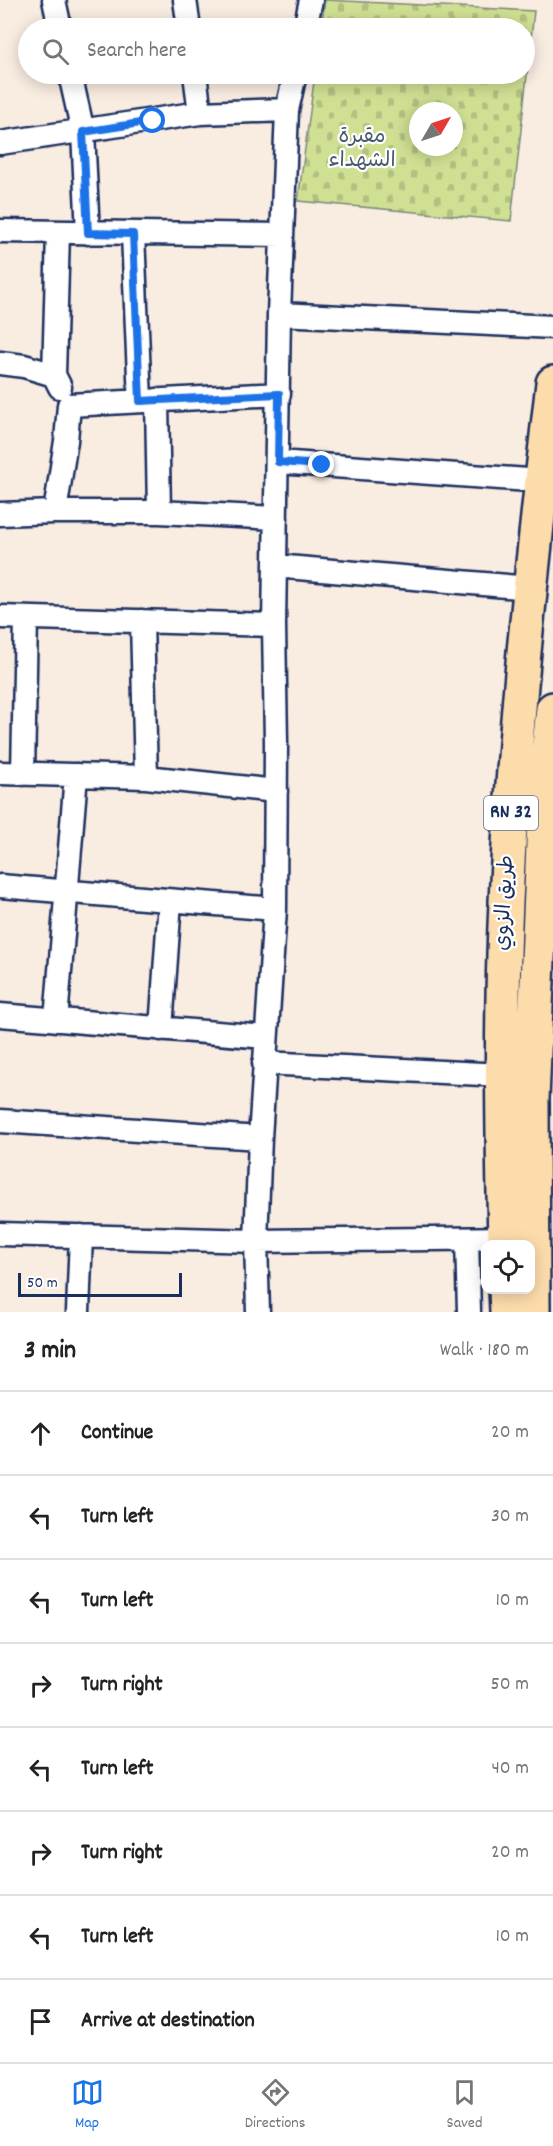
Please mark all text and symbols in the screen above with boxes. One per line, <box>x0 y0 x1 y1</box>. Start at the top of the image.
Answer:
search box <box>18 18 535 84</box>
icon: search <box>39 35 72 68</box>
text: Search here <box>87 36 186 67</box>
north arrow <box>409 102 463 156</box>
route start <box>139 107 165 133</box>
park label: مقبرة الشهداء <box>328 123 396 177</box>
route end <box>308 451 334 477</box>
road number: RN 32 <box>484 796 538 830</box>
street label: طريق الزوي <box>489 854 523 952</box>
map controls <box>481 1240 535 1294</box>
button: locate <box>481 1240 535 1294</box>
scale bar <box>18 1270 182 1298</box>
text: 50 m <box>27 1272 58 1295</box>
text: 3 min <box>24 1333 76 1370</box>
text: Walk · 180 m <box>440 1337 529 1365</box>
icon: ahead <box>24 1417 57 1450</box>
text: Continue <box>81 1418 153 1449</box>
text: 20 m <box>491 1419 529 1447</box>
icon: left <box>24 1501 57 1534</box>
text: Turn left <box>81 1502 153 1533</box>
text: 30 m <box>491 1503 529 1531</box>
icon: left <box>24 1585 57 1618</box>
text: Turn left <box>81 1586 153 1617</box>
text: 10 m <box>495 1587 529 1615</box>
icon: right <box>24 1669 57 1702</box>
text: Turn right <box>81 1670 163 1701</box>
text: 50 m <box>491 1671 529 1699</box>
icon: left <box>24 1753 57 1786</box>
text: Turn left <box>81 1754 153 1785</box>
text: 40 m <box>491 1755 529 1783</box>
icon: right <box>24 1837 57 1870</box>
text: Turn right <box>81 1838 163 1869</box>
text: 20 m <box>491 1839 529 1867</box>
icon: left <box>24 1921 57 1954</box>
text: Turn left <box>81 1922 153 1953</box>
text: 10 m <box>495 1923 529 1951</box>
icon: arrive <box>24 2005 57 2038</box>
text: Arrive at destination <box>81 2006 255 2037</box>
tab: Map <box>71 2076 104 2135</box>
tab: Directions <box>245 2076 305 2135</box>
tab: Saved <box>447 2076 482 2135</box>

